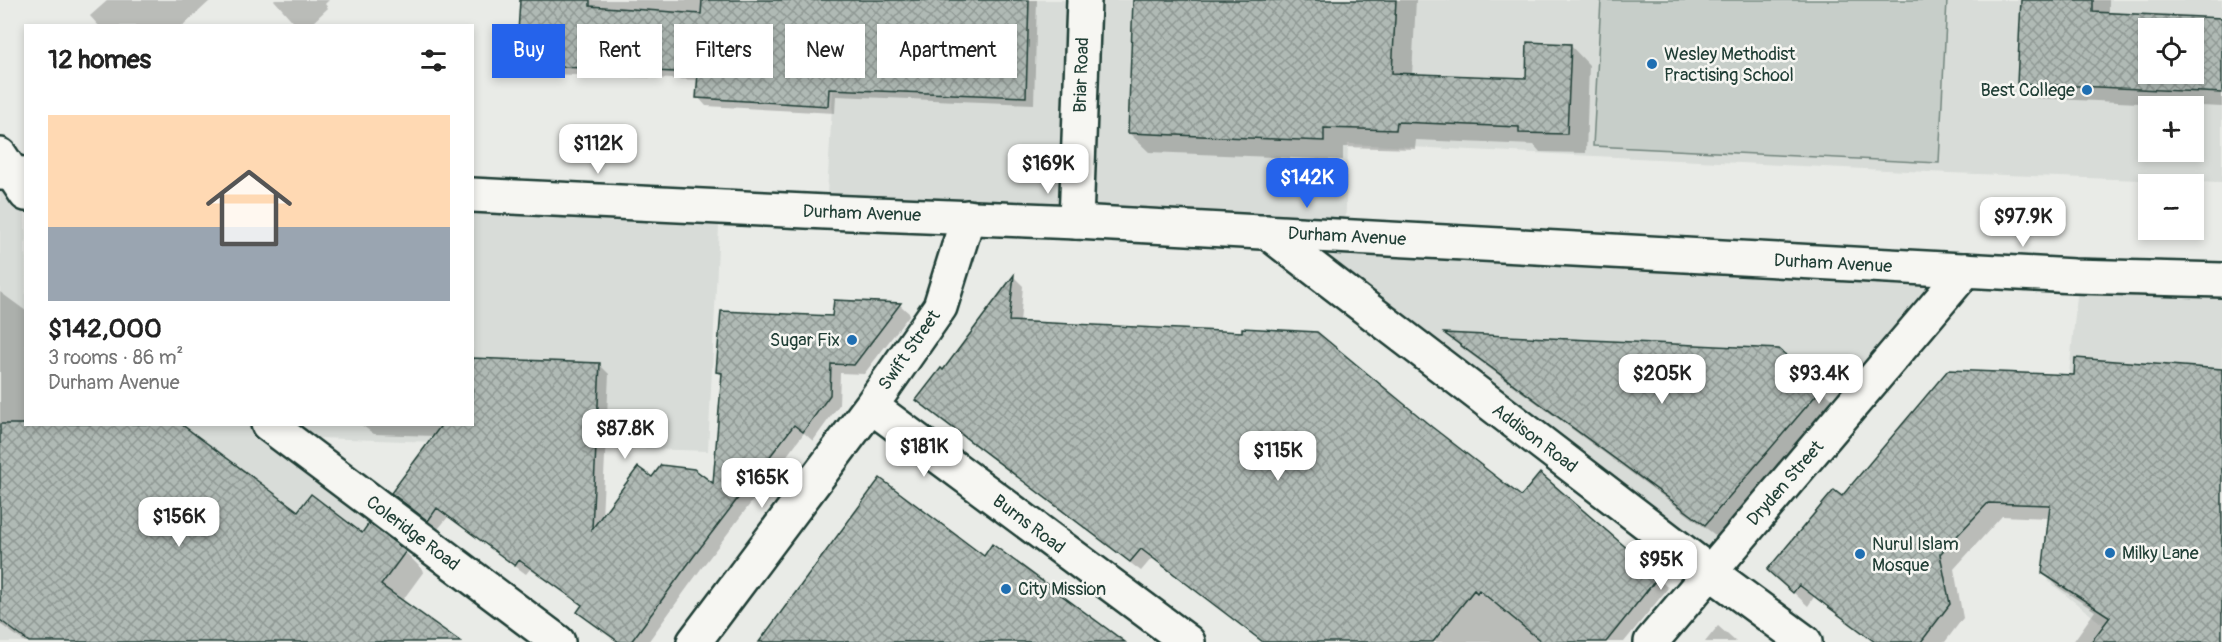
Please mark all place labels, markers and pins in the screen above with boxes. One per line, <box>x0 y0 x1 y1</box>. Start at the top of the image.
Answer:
place label: Wesley Methodist Practising School <box>1664 43 1796 87</box>
marker: Wesley Methodist Practising School <box>1645 57 1659 71</box>
place label: Best College <box>1981 79 2075 102</box>
marker: Best College <box>2080 83 2094 97</box>
pin: $112K <box>556 124 640 175</box>
pin: $169K <box>1006 144 1090 195</box>
pin: $142K <box>1265 158 1349 209</box>
pin: $97.9K <box>1974 197 2072 248</box>
place label: Sugar Fix <box>770 329 840 352</box>
marker: Sugar Fix <box>845 333 859 347</box>
pin: $205K <box>1620 354 1704 405</box>
pin: $93.4K <box>1770 354 1868 405</box>
pin: $87.8K <box>576 409 674 460</box>
pin: $181K <box>882 427 966 478</box>
pin: $115K <box>1236 431 1320 482</box>
pin: $165K <box>720 458 804 509</box>
pin: $156K <box>137 497 221 548</box>
place label: Nurul Islam Mosque <box>1872 533 1959 577</box>
pin: $95K <box>1625 540 1697 591</box>
place label: Milky Lane <box>2122 542 2199 565</box>
marker: Milky Lane <box>2103 546 2117 560</box>
marker: Nurul Islam Mosque <box>1853 547 1867 561</box>
place label: City Mission <box>1018 578 1106 601</box>
marker: City Mission <box>999 582 1013 596</box>

